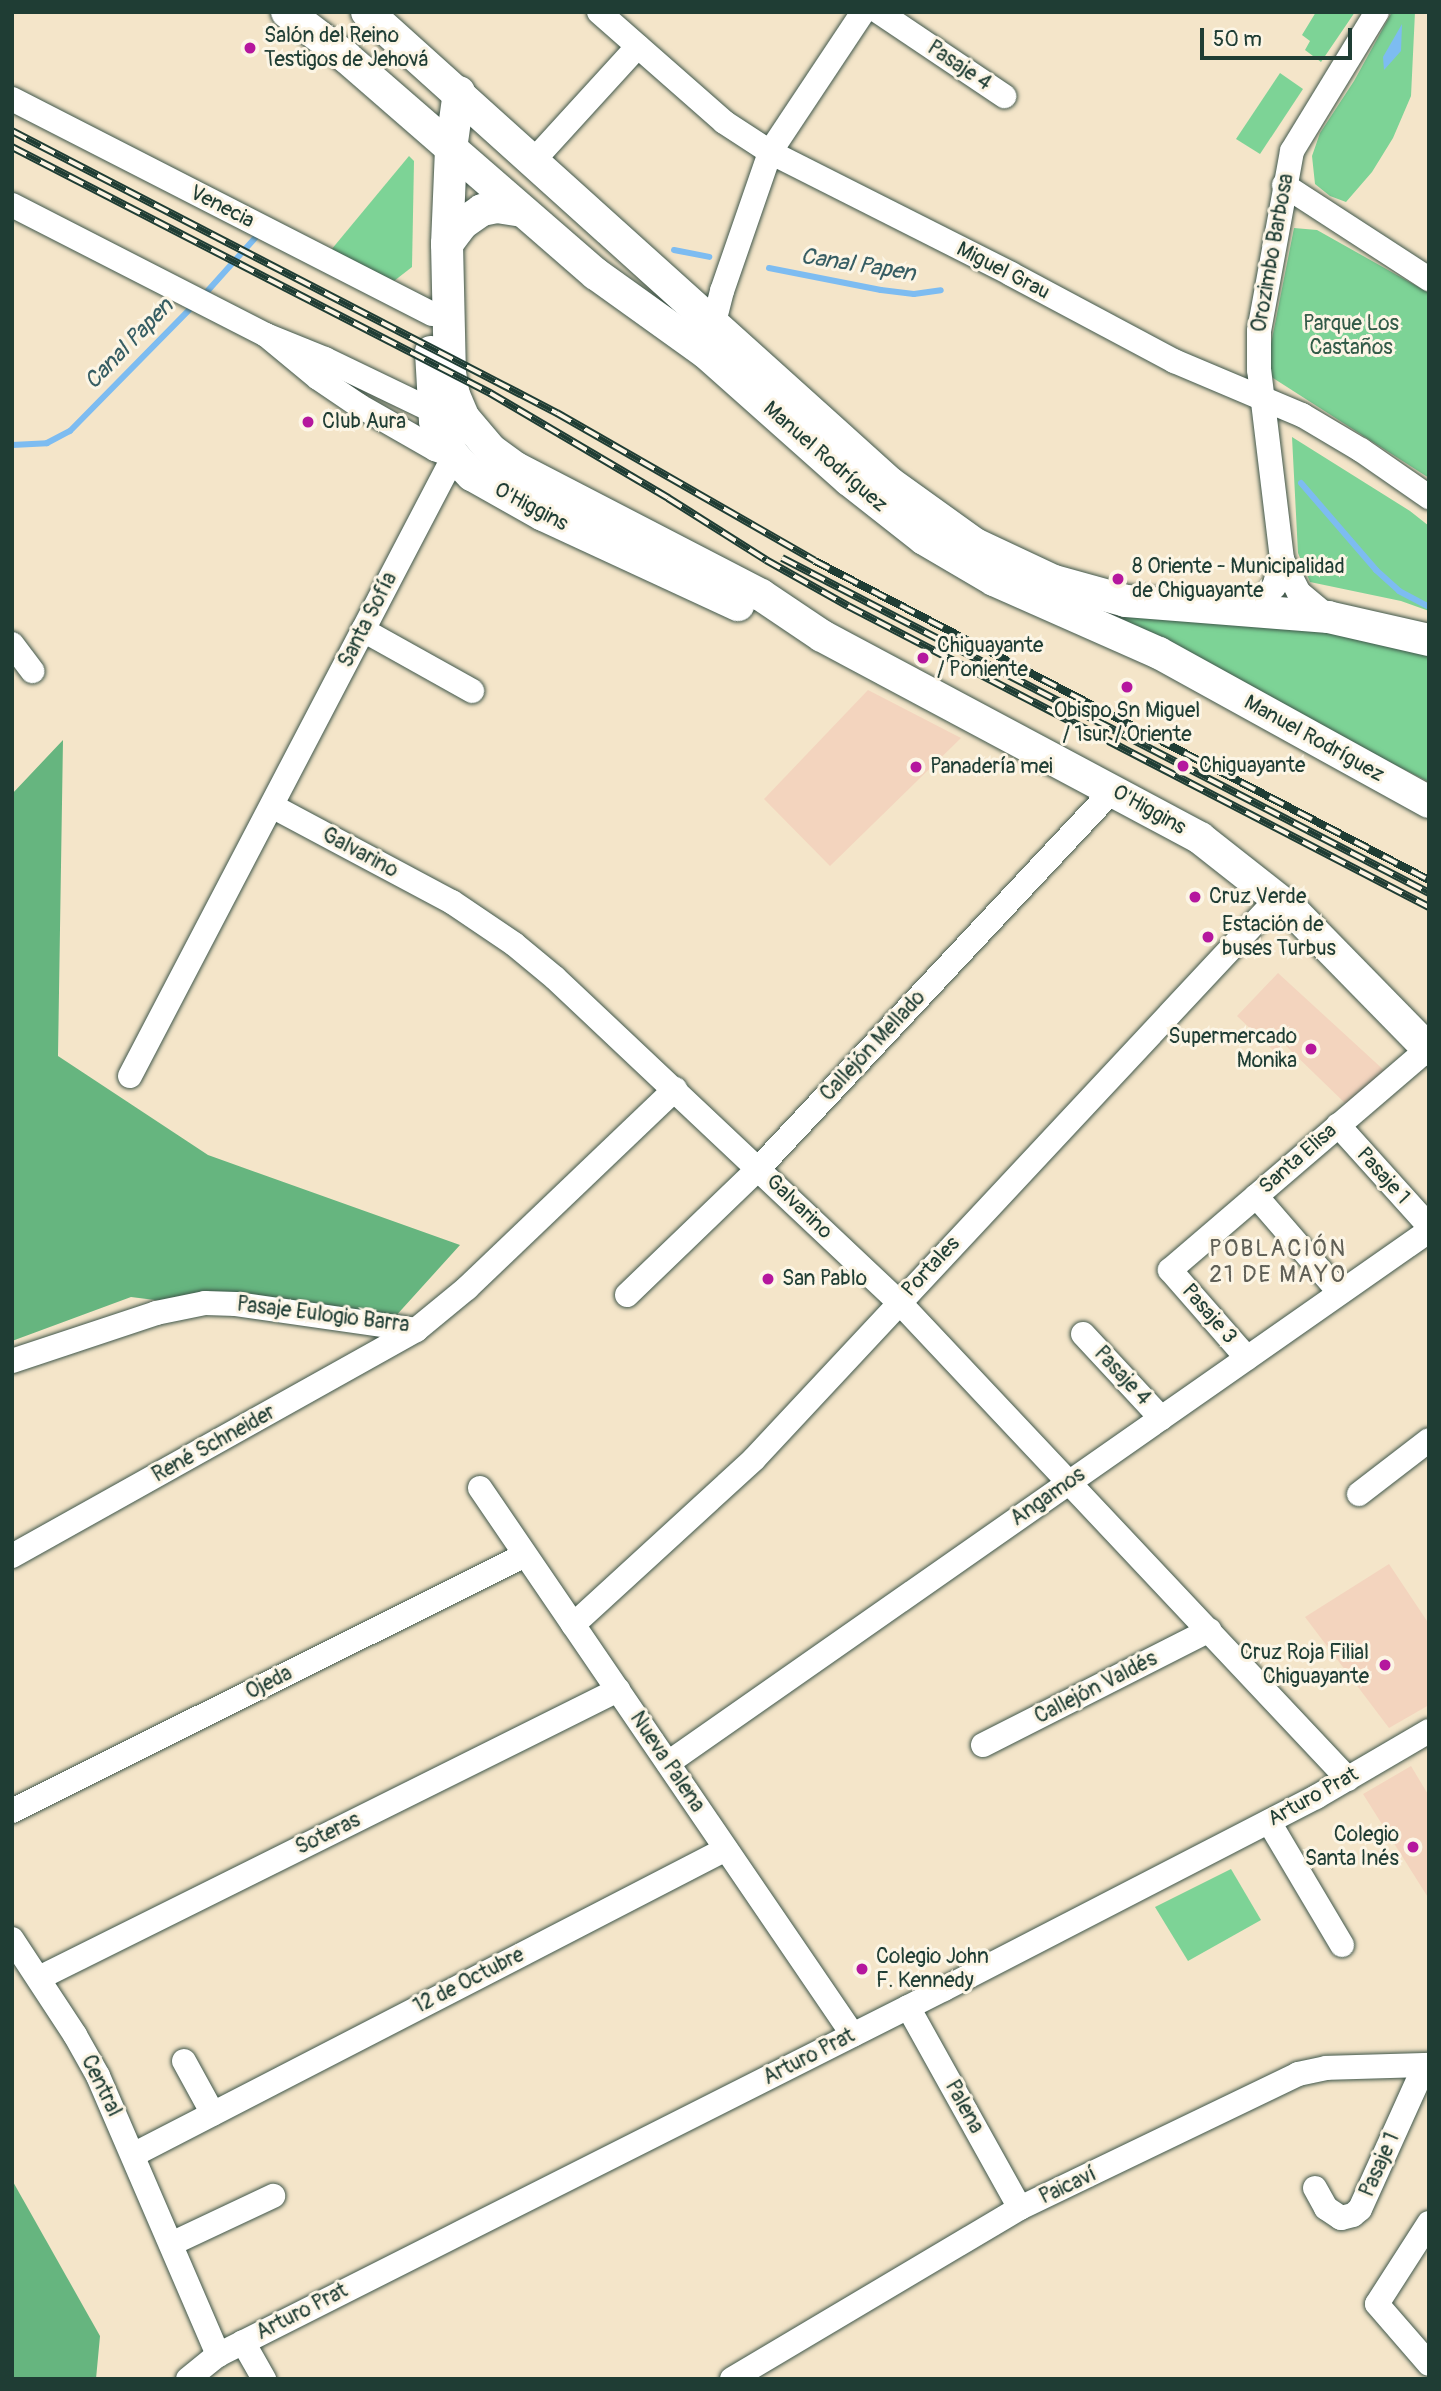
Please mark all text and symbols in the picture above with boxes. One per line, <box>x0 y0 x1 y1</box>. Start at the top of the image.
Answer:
scale bar <box>1203 14 1355 58</box>
place label: Salón del Reino Testigos de Jehová <box>264 23 428 73</box>
text: 50 m <box>1213 26 1262 53</box>
street label: Pasaje 4 <box>922 36 996 96</box>
marker: Salón del Reino Testigos de Jehová <box>242 40 258 56</box>
street label: Orozimbo Barbosa <box>1247 172 1299 334</box>
street label: Venecia <box>186 180 258 234</box>
street label: Miguel Grau <box>952 237 1054 305</box>
water label: Canal Papen <box>799 242 917 288</box>
water label: Canal Papen <box>79 293 179 395</box>
park label: Parque Los Castaños <box>1303 311 1399 361</box>
street label: Manuel Rodríguez <box>758 396 892 518</box>
place label: Club Aura <box>322 409 406 435</box>
marker: Club Aura <box>300 414 316 430</box>
street label: O'Higgins <box>490 477 572 537</box>
place label: 8 Oriente - Municipalidad de Chiguayante <box>1132 554 1345 604</box>
street label: Santa Sofía <box>333 568 403 672</box>
marker: 8 Oriente - Municipalidad de Chiguayante <box>1110 571 1126 587</box>
place label: Chiguayante / Poniente <box>937 633 1043 683</box>
marker: Chiguayante / Poniente <box>915 650 931 666</box>
marker: Obispo Sn Miguel / 1sur / Oriente <box>1119 679 1135 695</box>
street label: Manuel Rodríguez <box>1240 690 1388 788</box>
place label: Obispo Sn Miguel / 1sur / Oriente <box>1054 698 1200 748</box>
place label: Chiguayante <box>1199 753 1305 779</box>
place label: Panadería mei <box>930 754 1053 780</box>
marker: Chiguayante <box>1173 756 1193 776</box>
marker: Panadería mei <box>908 759 924 775</box>
street label: O'Higgins <box>1108 780 1190 840</box>
street label: Galvarino <box>318 823 402 883</box>
place label: Cruz Verde <box>1209 884 1306 910</box>
marker: Cruz Verde <box>1187 889 1203 905</box>
place label: Estación de buses Turbus <box>1222 912 1336 962</box>
marker: Estación de buses Turbus <box>1200 929 1216 945</box>
street label: Callejón Mellado <box>815 985 931 1107</box>
place label: Supermercado Monika <box>1168 1024 1297 1074</box>
marker: Supermercado Monika <box>1303 1041 1319 1057</box>
street label: Santa Elisa <box>1254 1118 1342 1200</box>
street label: Pasaje 1 <box>1351 1142 1415 1210</box>
street label: Galvarino <box>761 1169 837 1245</box>
street label: Portales <box>897 1232 965 1302</box>
district label: POBLACIÓN 21 DE MAYO <box>1210 1235 1346 1289</box>
place label: San Pablo <box>782 1266 867 1292</box>
marker: San Pablo <box>760 1271 776 1287</box>
street label: Pasaje 3 <box>1176 1279 1242 1349</box>
street label: Pasaje Eulogio Barra <box>235 1292 411 1338</box>
street label: Pasaje 4 <box>1088 1341 1156 1411</box>
street label: René Schneider <box>148 1400 280 1488</box>
street label: Angamos <box>1006 1462 1090 1532</box>
place label: Cruz Roja Filial Chiguayante <box>1240 1640 1369 1690</box>
street label: Callejón Valdés <box>1031 1646 1161 1730</box>
marker: Cruz Roja Filial Chiguayante <box>1375 1655 1395 1675</box>
street label: Ojeda <box>242 1661 296 1705</box>
street label: Nueva Palena <box>624 1707 710 1817</box>
street label: Arturo Prat <box>1263 1762 1363 1832</box>
street label: Soteras <box>291 1808 365 1860</box>
place label: Colegio Santa Inés <box>1305 1822 1399 1872</box>
marker: Colegio Santa Inés <box>1405 1839 1421 1855</box>
street label: 12 de Octubre <box>410 1942 528 2020</box>
place label: Colegio John F. Kennedy <box>876 1944 989 1994</box>
marker: Colegio John F. Kennedy <box>854 1961 870 1977</box>
street label: Arturo Prat <box>759 2023 859 2091</box>
street label: Central <box>75 2051 127 2121</box>
street label: Palena <box>939 2076 989 2138</box>
street label: Pasaje 1 <box>1355 2129 1405 2201</box>
street label: Paicaví <box>1035 2162 1101 2210</box>
street label: Arturo Prat <box>252 2278 352 2346</box>

